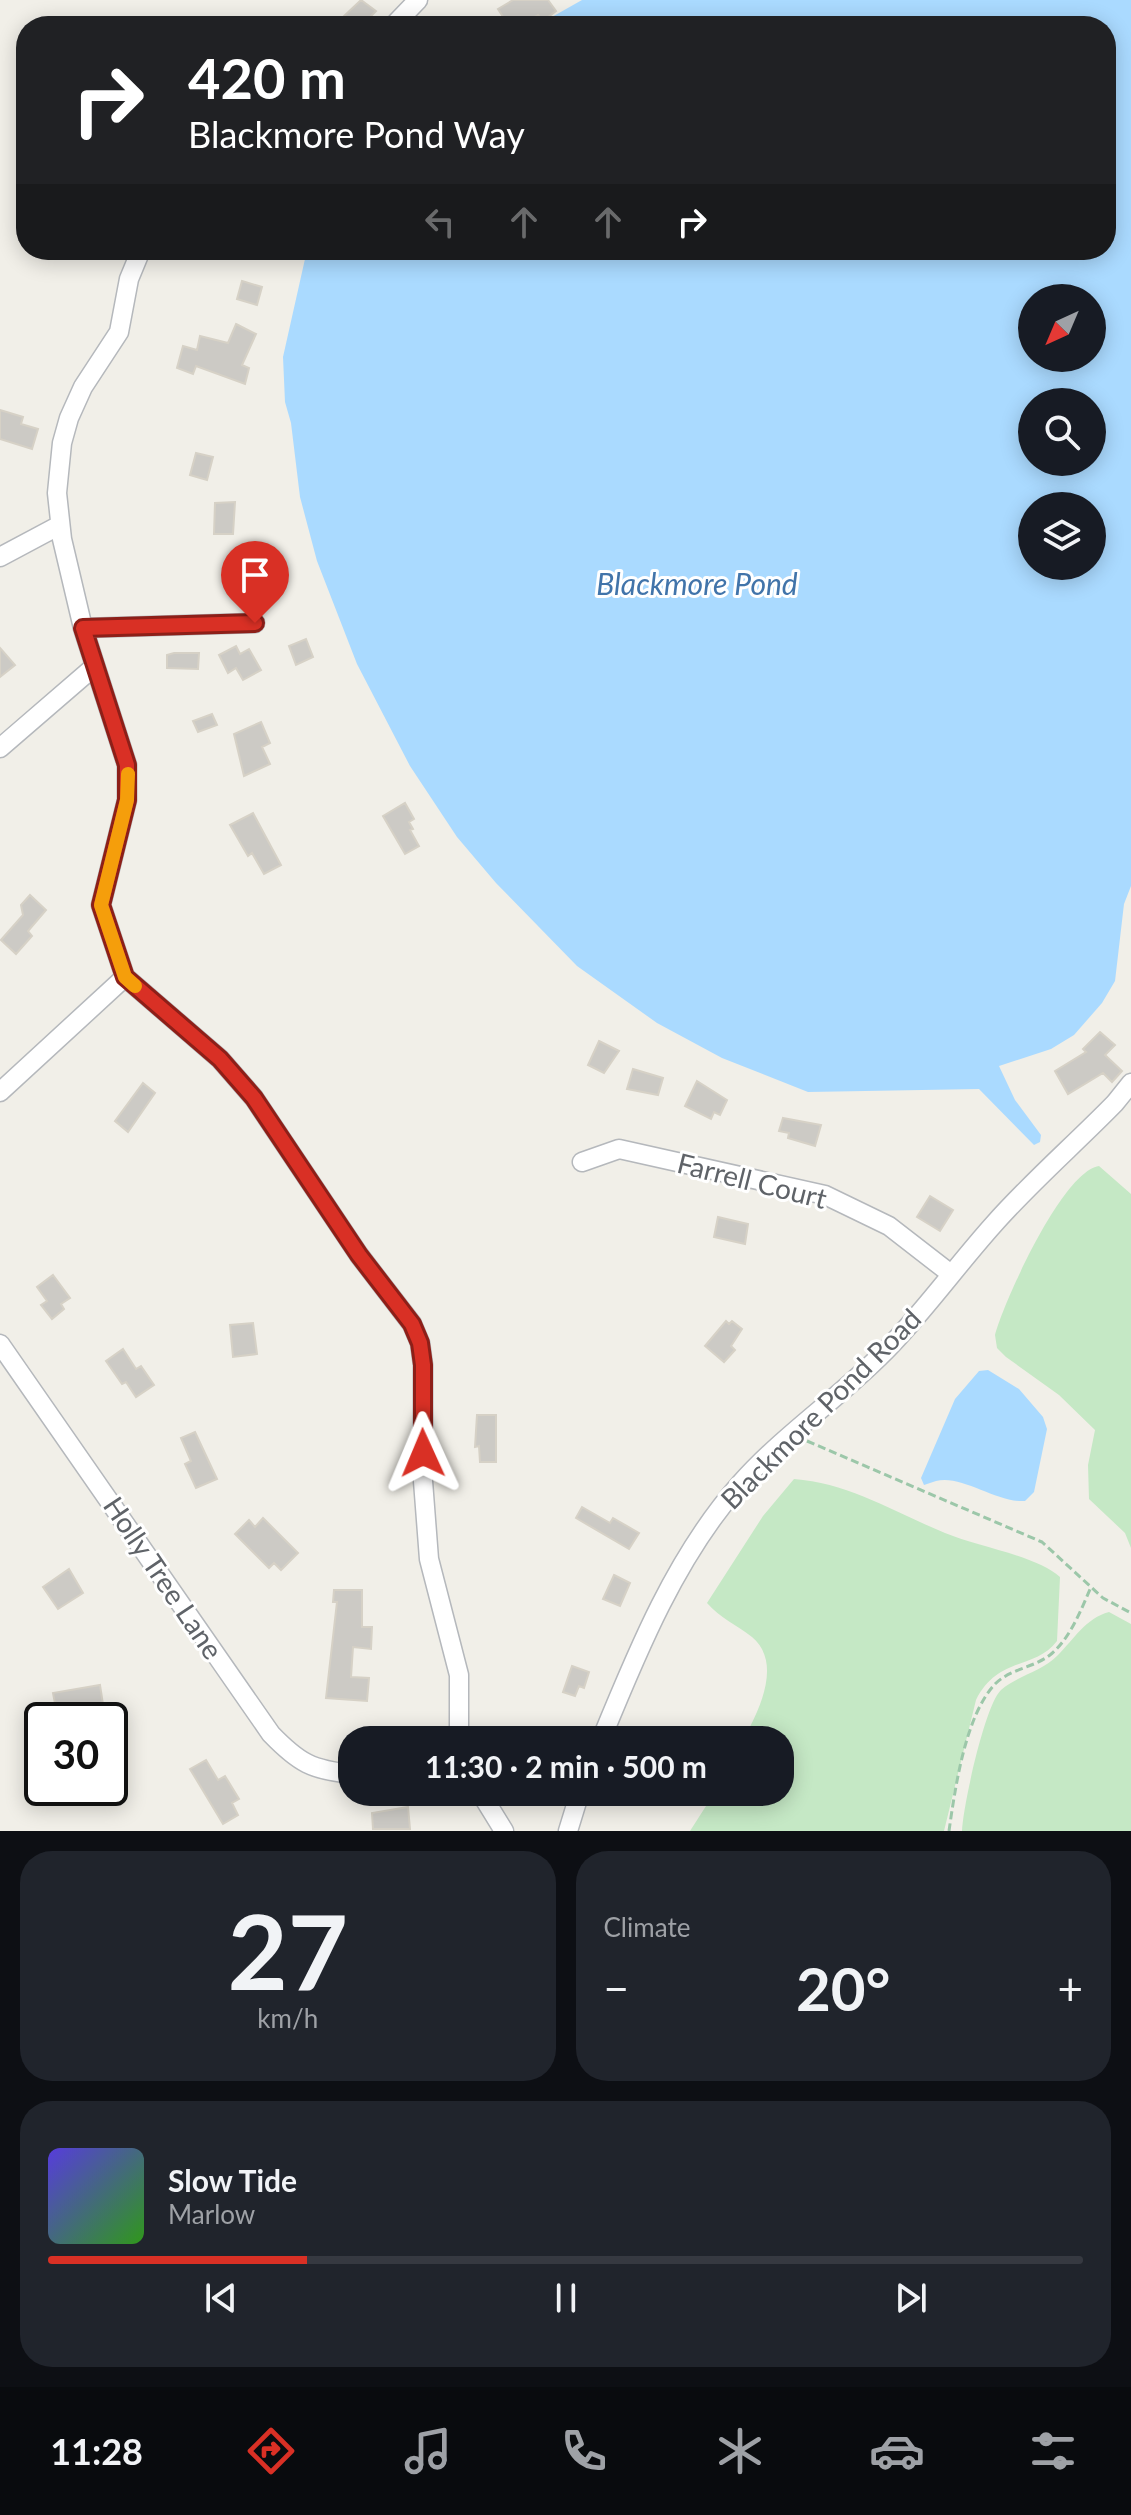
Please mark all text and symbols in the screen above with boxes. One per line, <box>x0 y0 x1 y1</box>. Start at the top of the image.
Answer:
text: 420 m <box>188 44 346 111</box>
icon: right <box>56 48 160 152</box>
text: Blackmore Pond Way <box>188 112 525 156</box>
icon: left <box>418 200 462 244</box>
icon: ahead <box>502 200 546 244</box>
icon: ahead <box>586 200 630 244</box>
icon: right <box>670 200 714 244</box>
north arrow <box>1018 284 1106 372</box>
map controls <box>1018 284 1106 580</box>
button: search <box>1018 388 1106 476</box>
button: layers <box>1018 492 1106 580</box>
pin <box>221 541 289 623</box>
icon: arrive <box>233 553 277 597</box>
water label: Blackmore Pond <box>596 565 798 601</box>
street label: Farrell Court <box>674 1145 831 1215</box>
street label: Blackmore Pond Road <box>713 1301 927 1515</box>
position arrow <box>381 1411 465 1495</box>
street label: Holly Tree Lane <box>97 1490 231 1665</box>
speed limit sign: 30 <box>24 1702 128 1806</box>
text: 11:30 · 2 min · 500 m <box>425 1748 707 1784</box>
text: 27 <box>227 1887 348 2012</box>
text: Climate <box>604 1911 690 1943</box>
text: 20° <box>796 1952 891 2024</box>
text: − <box>604 1962 629 2014</box>
text: + <box>1057 1962 1083 2014</box>
text: km/h <box>257 2002 318 2034</box>
text: Slow Tide <box>168 2162 297 2198</box>
text: Marlow <box>168 2198 255 2230</box>
icon: previous <box>199 2276 243 2320</box>
icon: pause <box>544 2276 588 2320</box>
icon: next <box>889 2276 933 2320</box>
icon: directions <box>243 2423 299 2479</box>
icon: music <box>400 2423 456 2479</box>
icon: phone <box>556 2423 612 2479</box>
icon: climate <box>712 2423 768 2479</box>
icon: car <box>869 2423 925 2479</box>
icon: filters <box>1025 2423 1081 2479</box>
text: 11:28 <box>50 2429 143 2473</box>

